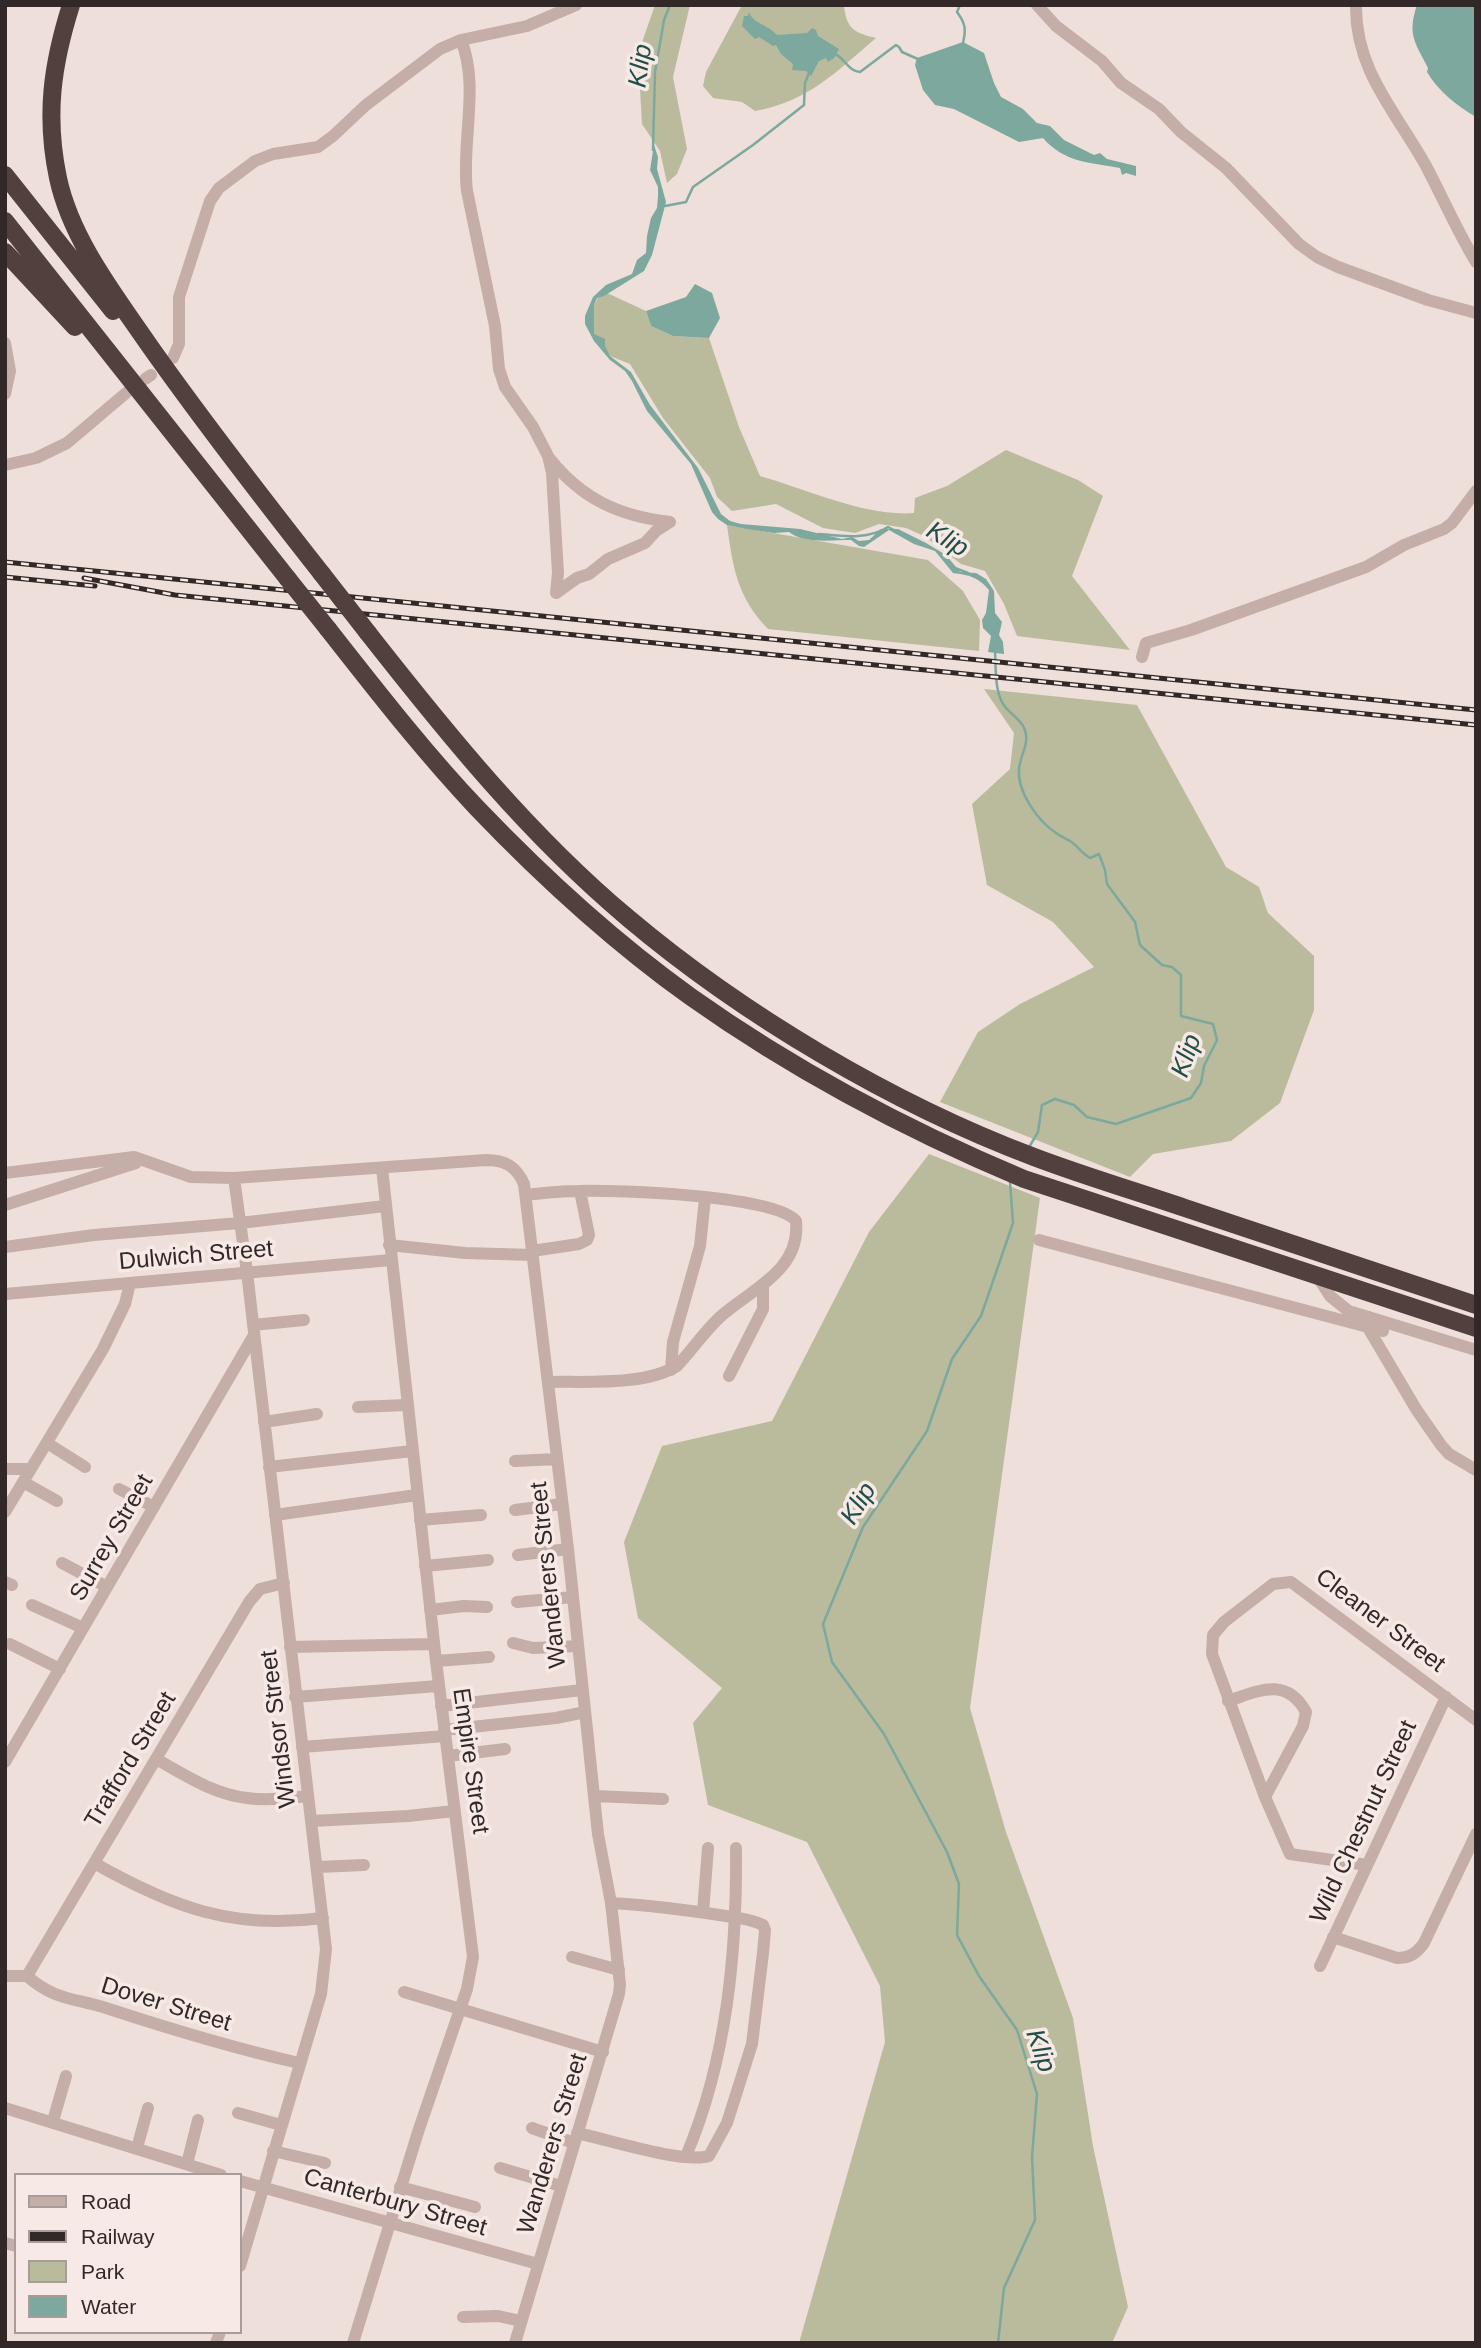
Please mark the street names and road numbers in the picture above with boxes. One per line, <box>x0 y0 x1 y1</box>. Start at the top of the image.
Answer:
street label: Dulwich Street <box>118 1235 274 1277</box>
street label: Surrey Street <box>64 1470 160 1606</box>
street label: Wanderers Street <box>525 1480 573 1670</box>
street label: Cleaner Street <box>1310 1563 1450 1679</box>
street label: Windsor Street <box>255 1648 303 1810</box>
street label: Empire Street <box>446 1686 494 1836</box>
street label: Trafford Street <box>79 1687 183 1833</box>
street label: Wild Chestnut Street <box>1304 1716 1424 1928</box>
street label: Dover Street <box>97 1972 235 2038</box>
street label: Wanderers Street <box>512 2050 594 2238</box>
street label: Canterbury Street <box>300 2163 490 2243</box>

